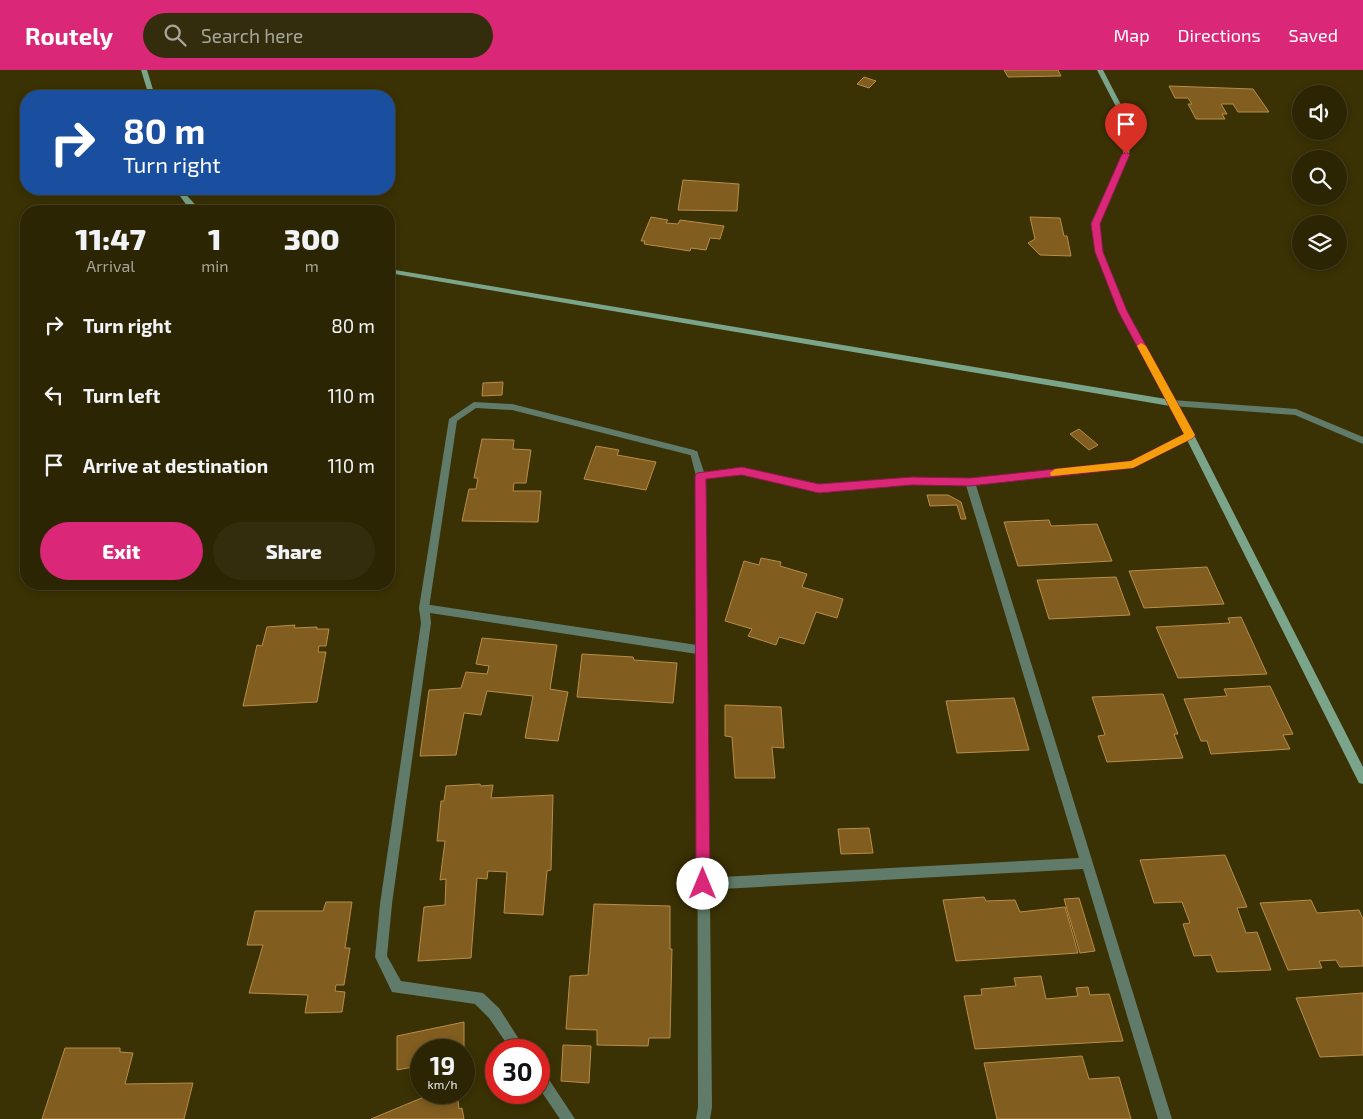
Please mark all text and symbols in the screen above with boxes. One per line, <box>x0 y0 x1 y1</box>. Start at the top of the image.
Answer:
search box <box>143 13 493 58</box>
text: Routely <box>25 21 113 50</box>
icon: search <box>161 21 189 49</box>
text: Search here <box>201 24 303 47</box>
text: Map <box>1113 24 1150 46</box>
text: Directions <box>1178 24 1261 46</box>
text: Saved <box>1289 24 1338 46</box>
map controls <box>1292 85 1347 270</box>
button: sound <box>1292 85 1347 140</box>
pin <box>1105 103 1147 154</box>
text: 80 m <box>123 109 205 151</box>
icon: right <box>40 110 105 175</box>
icon: arrive <box>1112 110 1140 138</box>
button: search <box>1292 150 1347 205</box>
text: Turn right <box>123 151 221 177</box>
button: layers <box>1292 215 1347 270</box>
text: 11:47 <box>75 220 146 256</box>
text: 1 <box>208 220 222 256</box>
text: 300 <box>284 220 340 256</box>
text: Arrival <box>86 256 135 275</box>
text: min <box>201 256 228 275</box>
text: m <box>305 256 319 275</box>
icon: right <box>40 311 68 339</box>
text: Turn right <box>83 314 171 337</box>
text: 80 m <box>331 314 375 337</box>
icon: left <box>40 381 68 409</box>
text: Turn left <box>83 384 160 407</box>
text: 110 m <box>328 384 375 407</box>
icon: arrive <box>40 451 68 479</box>
text: Arrive at destination <box>83 454 268 477</box>
text: 110 m <box>328 454 375 477</box>
button: Exit <box>40 522 203 580</box>
button: Share <box>213 522 375 580</box>
position arrow <box>676 857 728 909</box>
speed limit sign: 30 <box>485 1039 550 1104</box>
text: 19 <box>430 1050 455 1080</box>
text: km/h <box>428 1077 457 1091</box>

